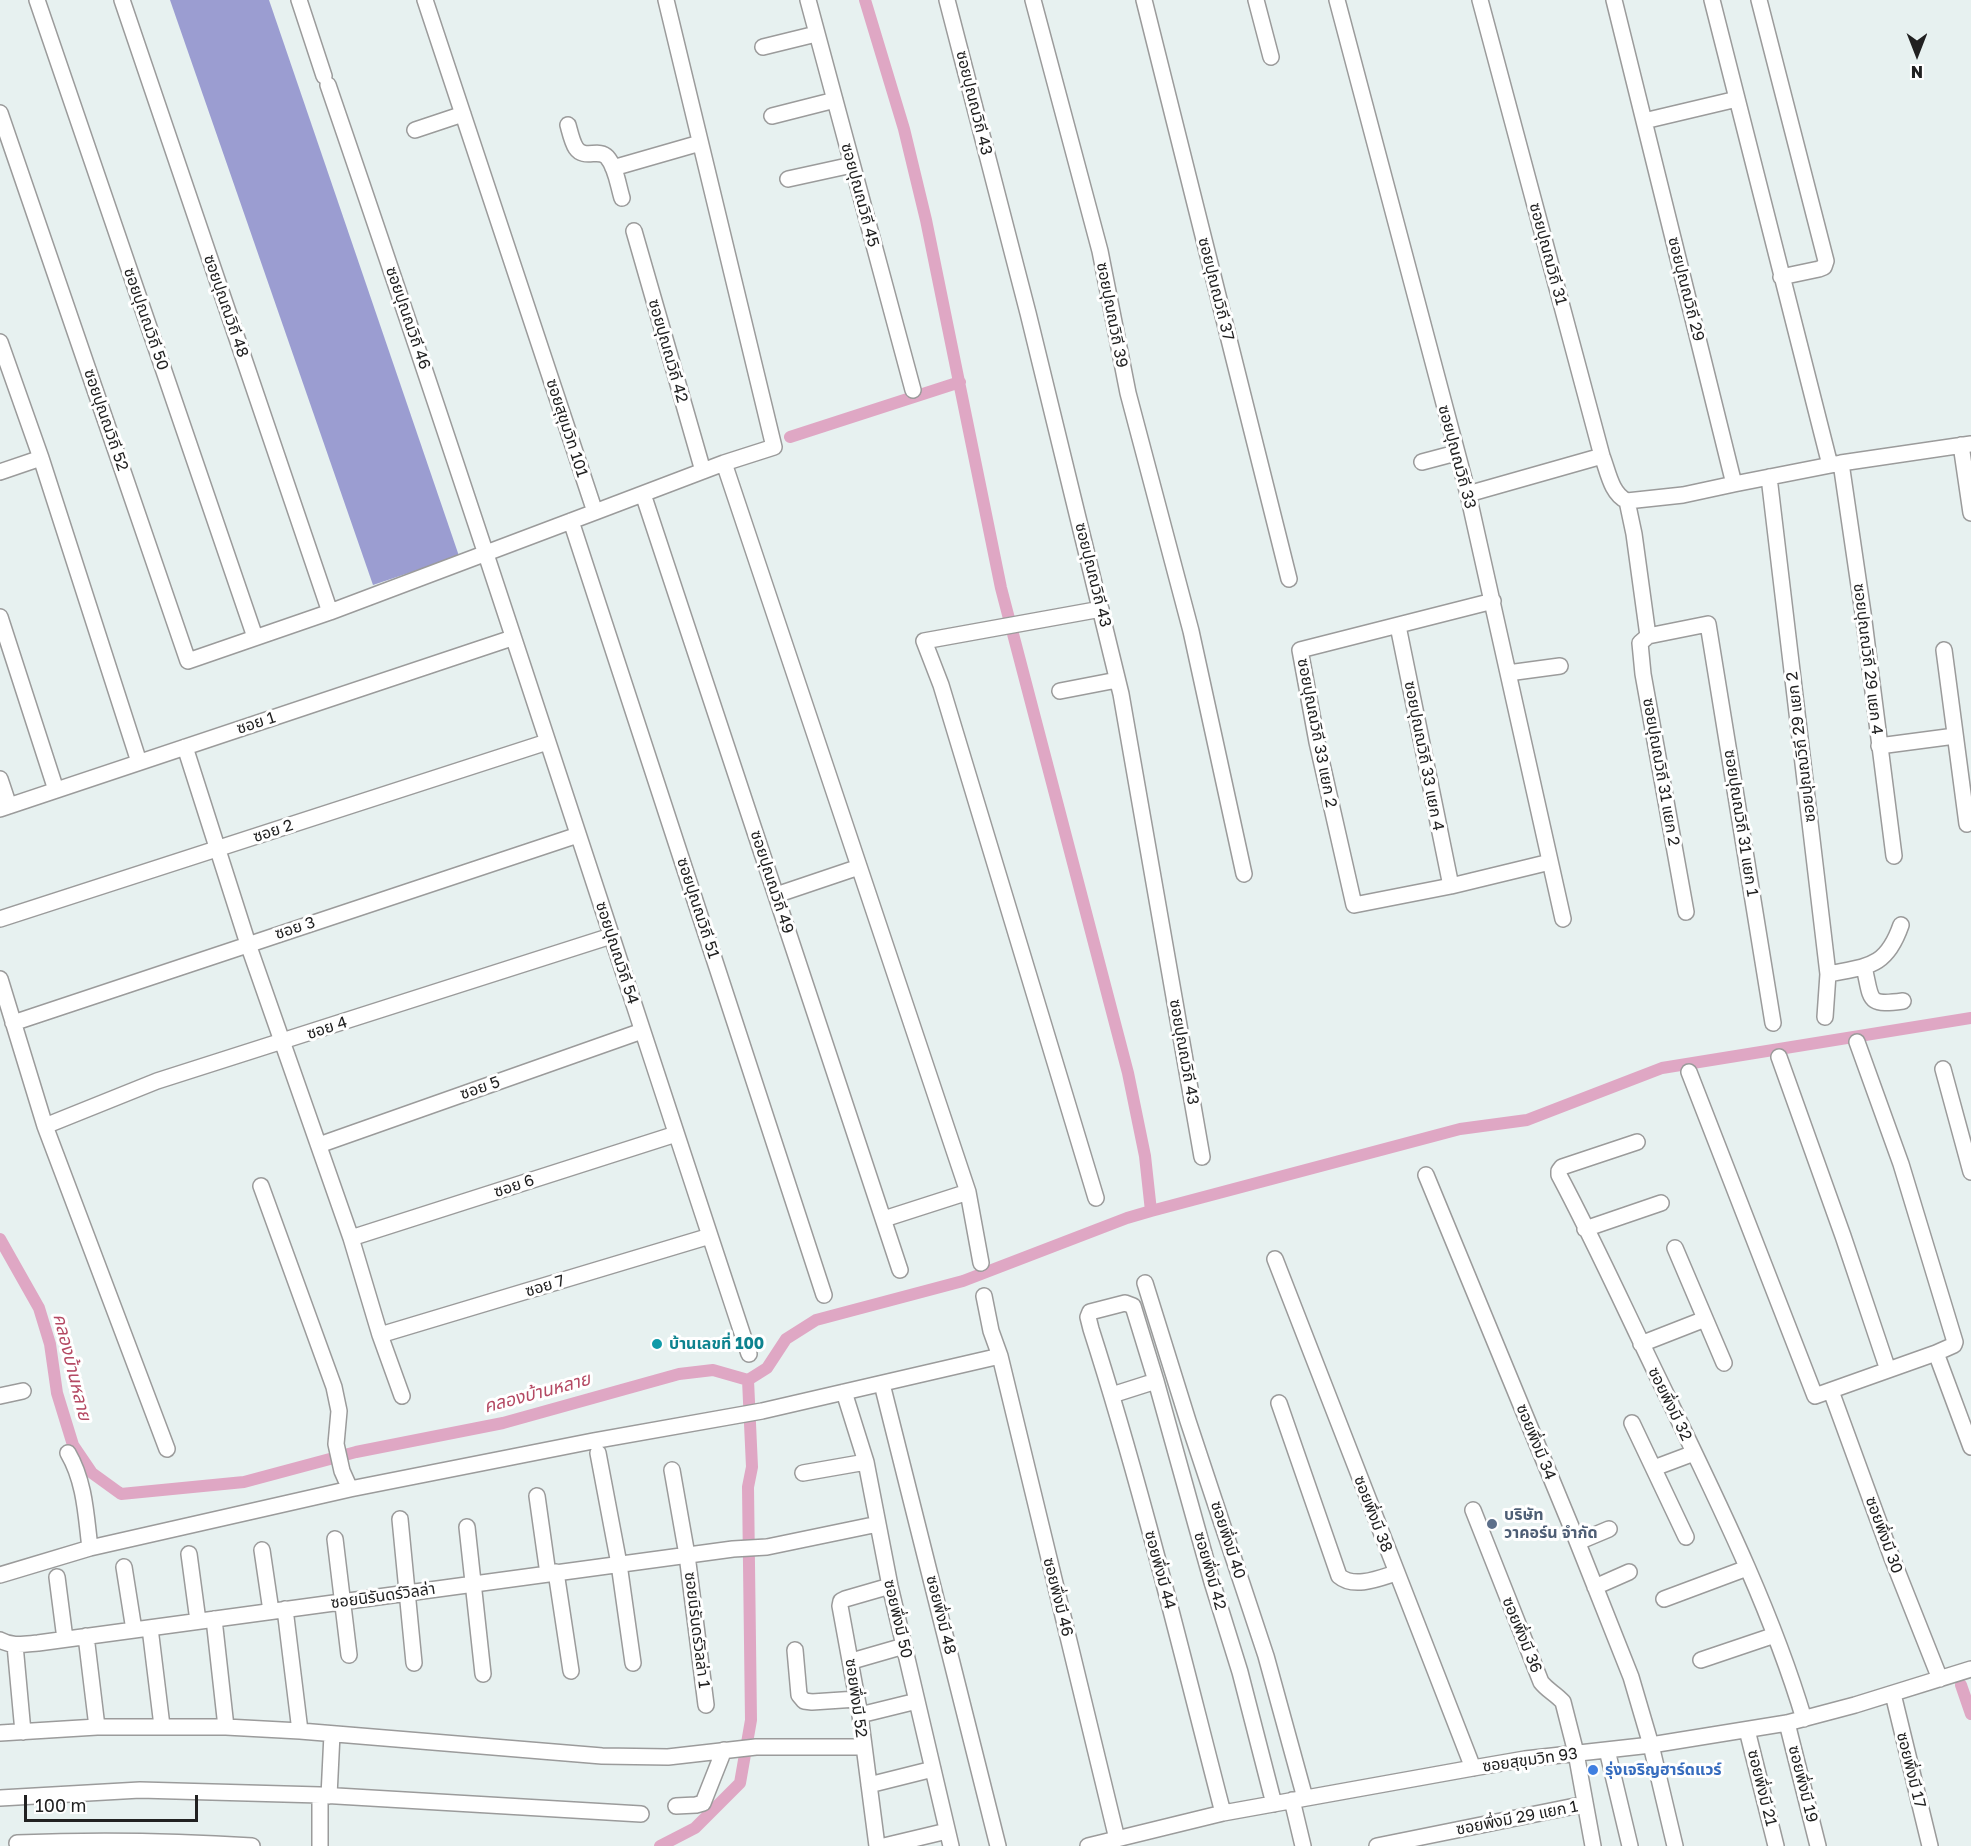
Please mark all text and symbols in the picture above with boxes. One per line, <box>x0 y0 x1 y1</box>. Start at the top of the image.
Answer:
north arrow <box>1887 24 1947 84</box>
street label: ซอยปุณณวิถี 43 <box>952 49 996 157</box>
text: N <box>1911 62 1923 82</box>
street label: ซอยปุณณวิถี 45 <box>837 141 883 249</box>
street label: ซอยปุณณวิถี 31 <box>1525 201 1571 307</box>
street label: ซอยปุณณวิถี 37 <box>1194 235 1238 343</box>
street label: ซอยปุณณวิถี 29 <box>1664 235 1708 343</box>
street label: ซอยปุณณวิถี 48 <box>199 252 253 360</box>
street label: ซอยปุณณวิถี 39 <box>1092 261 1132 369</box>
street label: ซอยปุณณวิถี 46 <box>381 264 435 372</box>
street label: ซอยปุณณวิถี 50 <box>119 265 173 373</box>
street label: ซอยปุณณวิถี 42 <box>644 297 692 405</box>
street label: ซอยปุณณวิถี 52 <box>80 367 132 473</box>
street label: ซอยสุขุมวิท 101 <box>542 376 592 480</box>
street label: ซอยปุณณวิถี 33 <box>1434 403 1480 511</box>
street label: ซอยปุณณวิถี 43 <box>1071 521 1115 629</box>
street label: ซอยปุณณวิถี 29 แยก 4 <box>1849 582 1887 736</box>
street label: ซอยปุณณวิถี 33 แยก 2 <box>1293 657 1341 809</box>
street label: ซอยปุณณวิถี 29 แยก 2 <box>1782 670 1820 824</box>
street label: ซอยปุณณวิถี 33 แยก 4 <box>1400 680 1448 832</box>
street label: ซอยปุณณวิถี 31 แยก 2 <box>1639 696 1683 848</box>
street label: ซอย 1 <box>234 708 278 738</box>
street label: ซอยปุณณวิถี 31 แยก 1 <box>1720 748 1762 898</box>
street label: ซอย 2 <box>251 816 295 846</box>
street label: ซอยปุณณวิถี 49 <box>746 828 798 936</box>
street label: ซอยปุณณวิถี 51 <box>673 855 723 961</box>
street label: ซอยปุณณวิถี 54 <box>591 899 643 1007</box>
street label: ซอย 3 <box>273 913 317 943</box>
street label: ซอยปุณณวิถี 43 <box>1165 998 1203 1106</box>
street label: ซอย 4 <box>304 1012 350 1044</box>
street label: ซอย 5 <box>458 1072 502 1104</box>
street label: ซอย 6 <box>491 1170 537 1202</box>
street label: ซอย 7 <box>523 1271 567 1301</box>
water label: คลองบ้านหลาย <box>48 1311 96 1423</box>
place label: บ้านเลขที่ 100 <box>669 1334 764 1354</box>
marker: บ้านเลขที่ 100 <box>650 1337 664 1351</box>
street label: ซอยพึ่งมี 32 <box>1644 1364 1696 1444</box>
water label: คลองบ้านหลาย <box>481 1368 593 1418</box>
street label: ซอยพึ่งมี 34 <box>1512 1401 1560 1483</box>
street label: ซอยพึ่งมี 38 <box>1350 1473 1396 1555</box>
street label: ซอยพึ่งมี 30 <box>1861 1494 1907 1576</box>
street label: ซอยพึ่งมี 40 <box>1206 1499 1250 1581</box>
place label: บริษัท วาคอร์น จำกัด <box>1504 1505 1598 1543</box>
marker: บริษัท วาคอร์น จำกัด <box>1485 1517 1499 1531</box>
street label: ซอยพึ่งมี 44 <box>1140 1529 1180 1611</box>
street label: ซอยพึ่งมี 42 <box>1190 1530 1230 1612</box>
street label: ซอยพึ่งมี 46 <box>1039 1556 1077 1638</box>
street label: ซอยนิรันดร์วิลล่า 1 <box>680 1571 714 1689</box>
street label: ซอยพึ่งมี 48 <box>922 1574 960 1656</box>
street label: ซอยพึ่งมี 50 <box>880 1578 916 1660</box>
street label: ซอยนิรันดร์วิลล่า <box>330 1579 436 1613</box>
street label: ซอยพึ่งมี 36 <box>1498 1594 1546 1676</box>
street label: ซอยพึ่งมี 52 <box>841 1657 871 1739</box>
street label: ซอยพึ่งมี 17 <box>1892 1730 1930 1810</box>
street label: ซอยสุขุมวิท 93 <box>1481 1744 1579 1776</box>
street label: ซอยพึ่งมี 19 <box>1784 1744 1822 1824</box>
street label: ซอยพึ่งมี 21 <box>1743 1748 1781 1828</box>
place label: รุ่งเจริญฮาร์ดแวร์ <box>1605 1760 1722 1780</box>
marker: รุ่งเจริญฮาร์ดแวร์ <box>1586 1763 1600 1777</box>
scale bar <box>27 1783 201 1821</box>
text: 100 m <box>35 1794 86 1816</box>
street label: ซอยพึ่งมี 29 แยก 1 <box>1455 1797 1579 1839</box>

